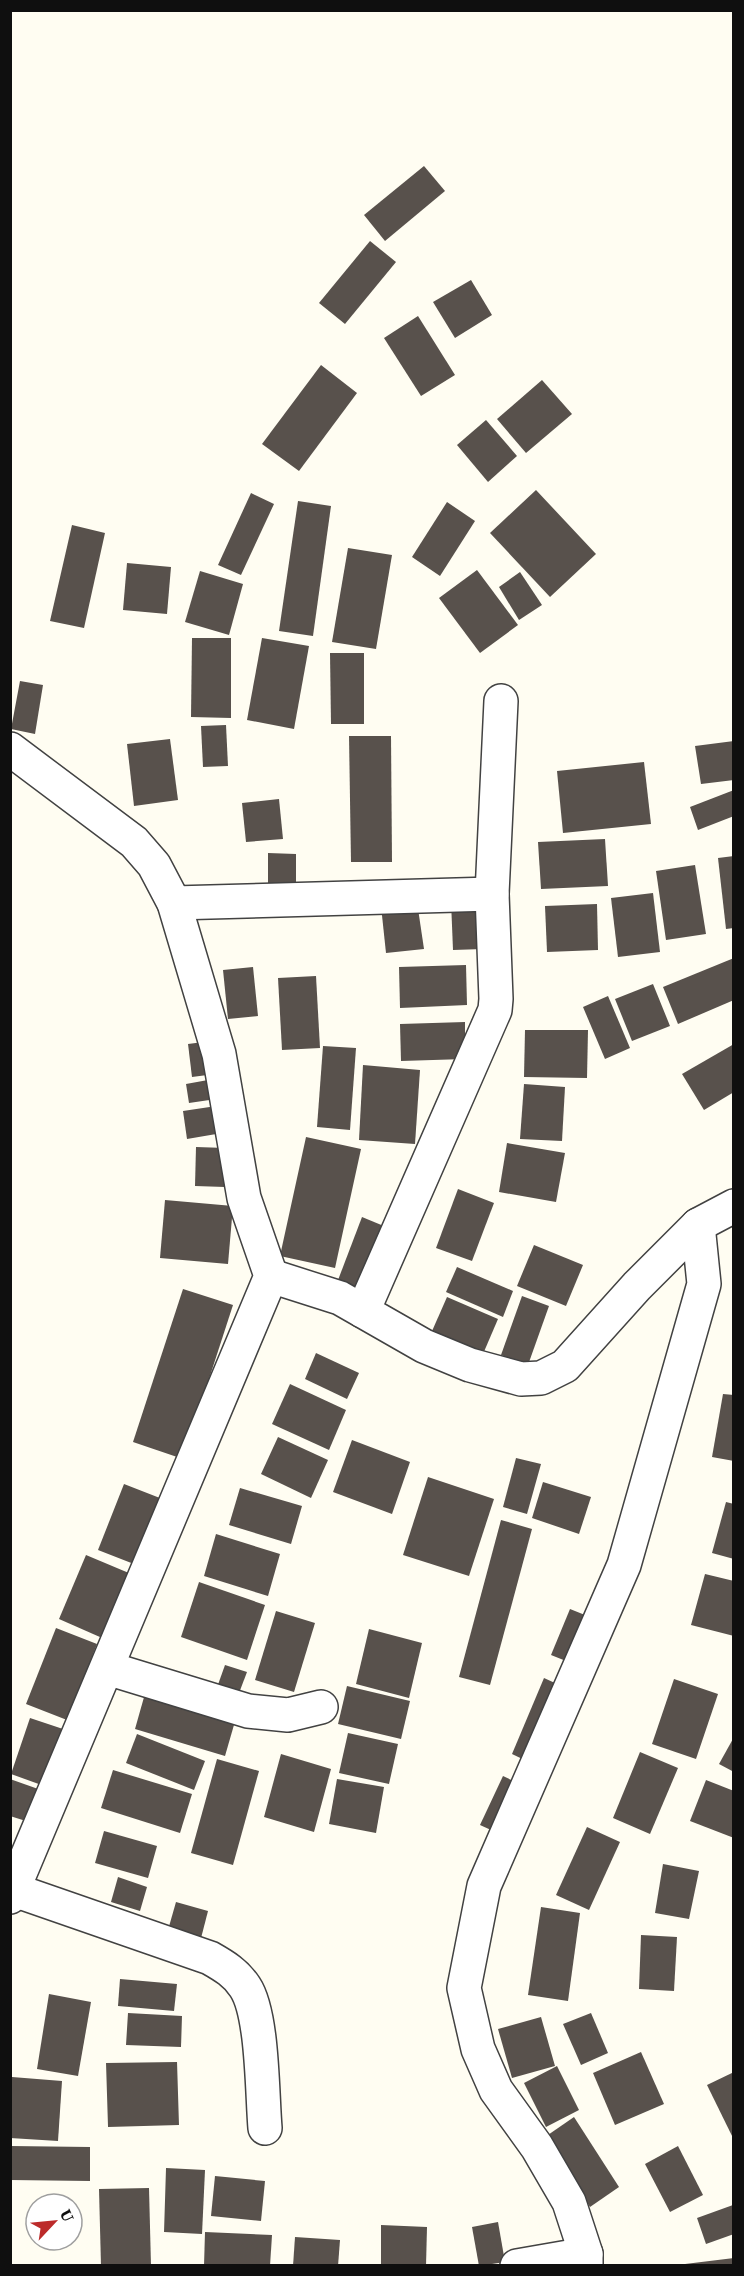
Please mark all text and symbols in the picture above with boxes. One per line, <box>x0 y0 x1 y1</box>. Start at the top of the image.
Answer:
north arrow <box>24 2192 84 2252</box>
text: U <box>55 2205 80 2226</box>

